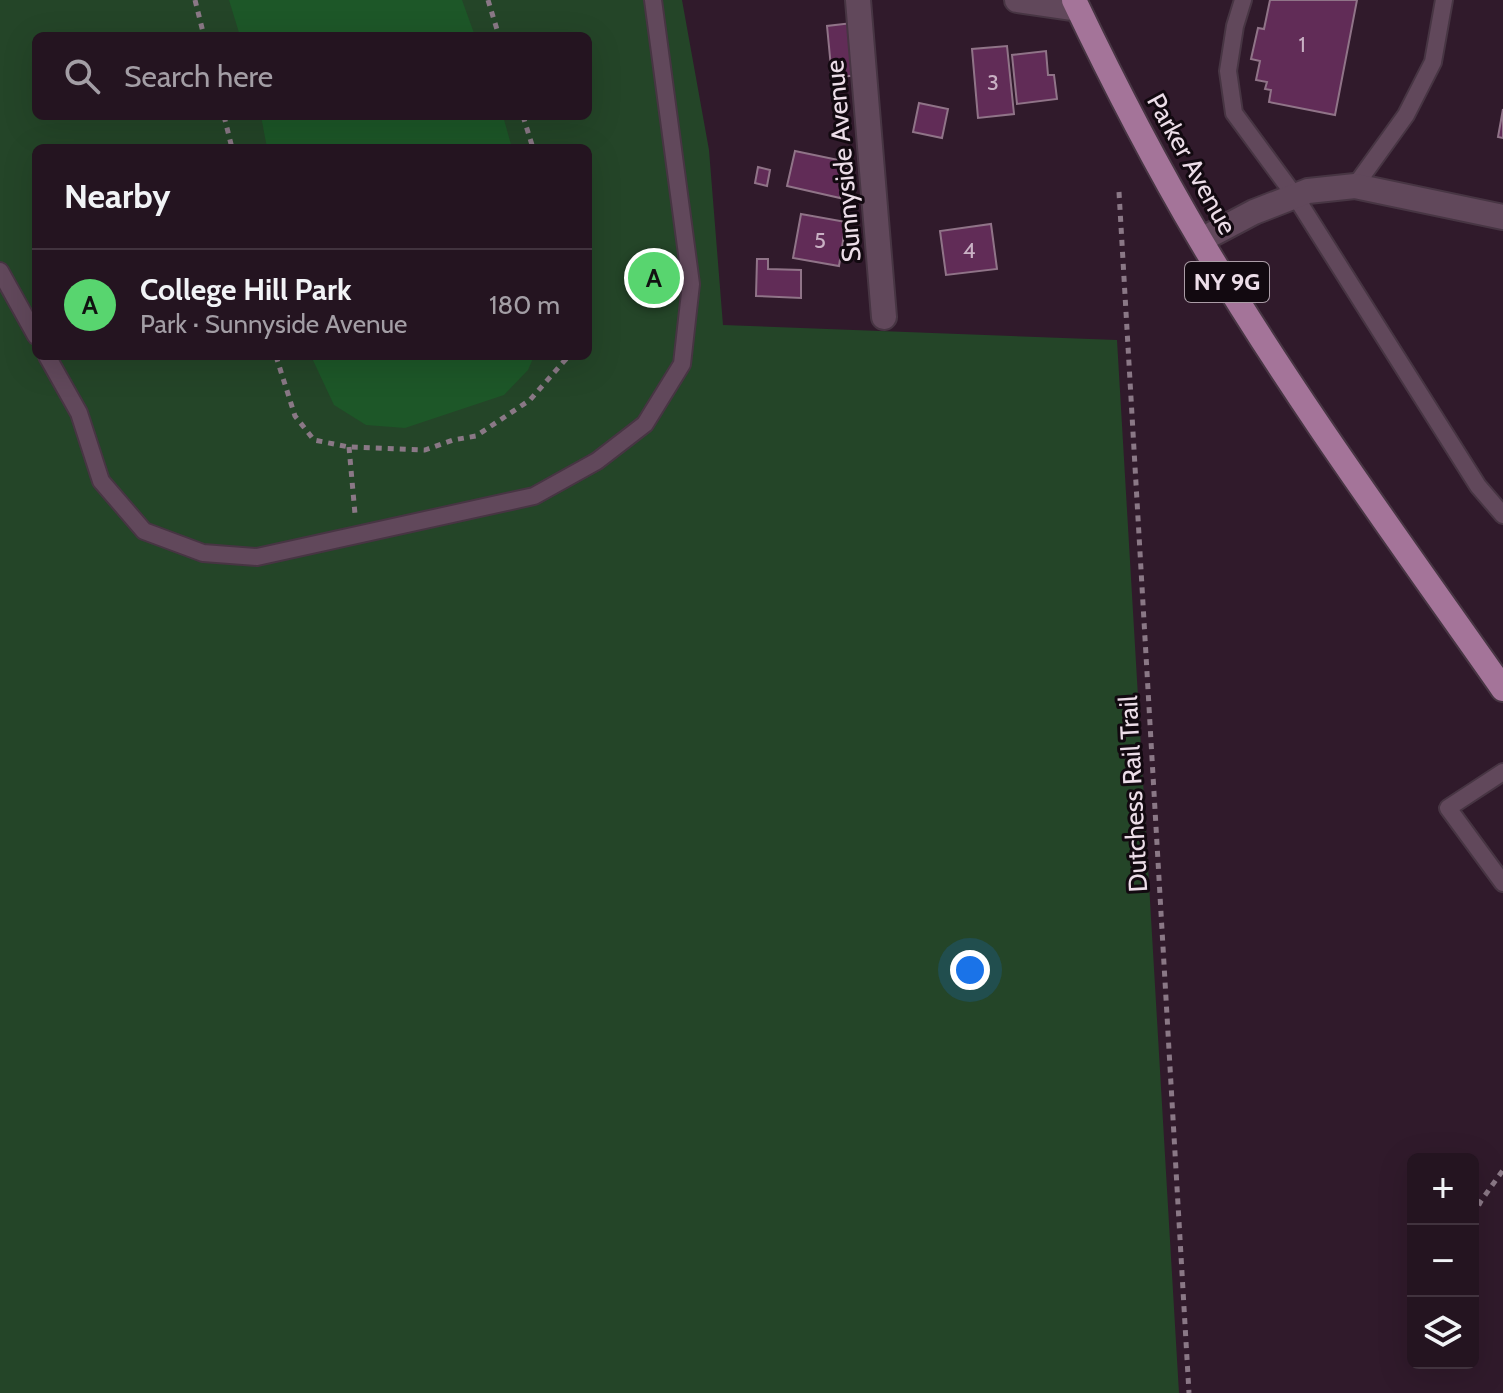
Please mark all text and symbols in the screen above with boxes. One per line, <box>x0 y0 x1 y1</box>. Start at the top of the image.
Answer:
house number: 1 <box>1298 31 1306 58</box>
search box <box>32 32 592 120</box>
icon: search <box>60 54 104 98</box>
text: Search here <box>124 58 273 95</box>
street label: Sunnyside Avenue <box>818 59 868 263</box>
house number: 3 <box>987 69 999 96</box>
street label: Parker Avenue <box>1140 88 1244 240</box>
text: Nearby <box>64 175 171 217</box>
house number: 5 <box>814 227 826 254</box>
house number: 4 <box>963 237 976 264</box>
pin: A <box>628 248 680 308</box>
road number: NY 9G <box>1185 262 1269 302</box>
text: College Hill Park <box>140 271 352 308</box>
text: A <box>82 289 98 321</box>
text: 180 m <box>489 289 560 321</box>
text: Park · Sunnyside Avenue <box>140 308 407 340</box>
street label: Dutchess Rail Trail <box>1112 695 1154 893</box>
your location <box>950 950 990 990</box>
map controls <box>1407 1153 1479 1369</box>
button: + <box>1407 1153 1479 1225</box>
button: − <box>1407 1225 1479 1297</box>
button: layers <box>1407 1297 1479 1369</box>

